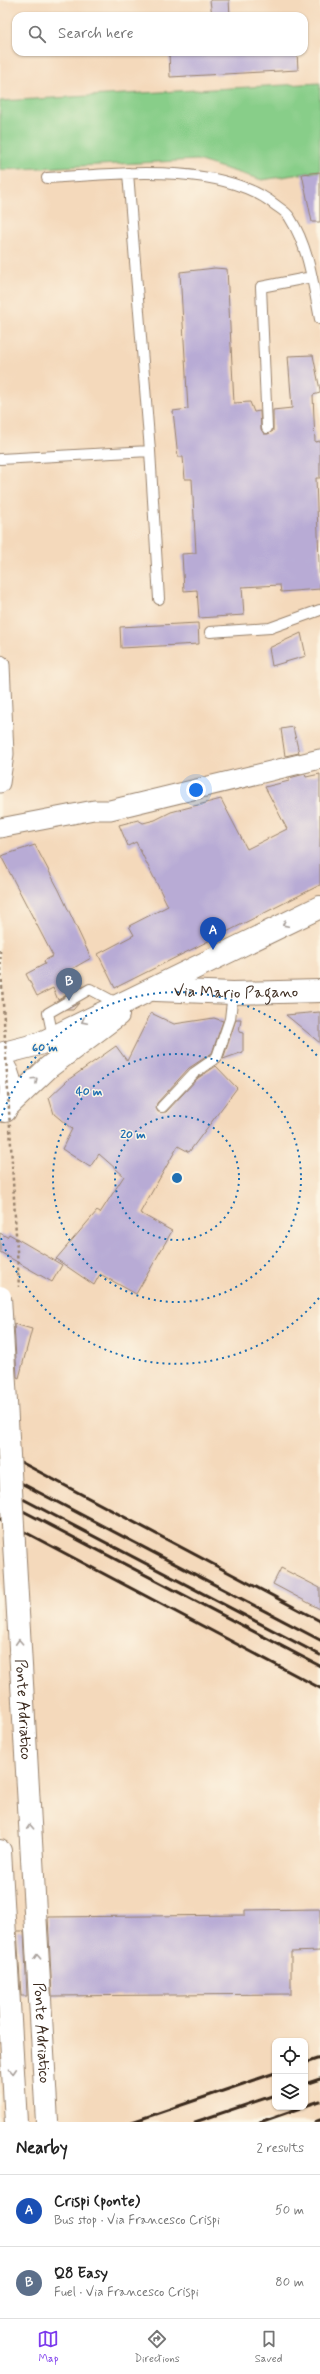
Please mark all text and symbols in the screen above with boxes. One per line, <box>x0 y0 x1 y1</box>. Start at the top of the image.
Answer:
search box <box>12 12 308 56</box>
icon: search <box>26 23 48 45</box>
text: Search here <box>58 24 134 44</box>
your location <box>186 780 206 800</box>
pin: A <box>200 917 226 950</box>
one-way arrow <box>282 919 289 927</box>
pin: B <box>56 968 82 1001</box>
street label: Via Mario Pagano <box>173 980 298 1004</box>
one-way arrow <box>80 1016 88 1024</box>
text: 60 m <box>32 1040 58 1056</box>
one-way arrow <box>30 1077 38 1084</box>
text: 40 m <box>76 1084 103 1100</box>
text: 20 m <box>120 1127 146 1143</box>
centre of rings <box>170 1171 184 1185</box>
one-way arrow <box>15 1639 24 1645</box>
street label: Ponte Adriatico <box>10 1658 37 1760</box>
one-way arrow <box>25 1824 34 1830</box>
one-way arrow <box>33 1954 42 1960</box>
street label: Ponte Adriatico <box>29 1982 55 2084</box>
map controls <box>272 2038 308 2110</box>
button: locate <box>272 2038 308 2074</box>
one-way arrow <box>9 2068 17 2074</box>
button: layers <box>272 2074 308 2110</box>
text: Nearby <box>16 2137 68 2159</box>
text: 2 results <box>257 2140 304 2157</box>
text: Crispi (ponte) <box>54 2192 140 2212</box>
text: A <box>25 2202 33 2219</box>
text: 50 m <box>275 2202 304 2219</box>
text: Bus stop · Via Francesco Crispi <box>54 2212 220 2229</box>
text: Q8 Easy <box>54 2264 108 2284</box>
text: B <box>25 2274 33 2291</box>
text: 80 m <box>275 2274 304 2291</box>
text: Fuel · Via Francesco Crispi <box>54 2284 199 2301</box>
tab: Map <box>37 2328 59 2366</box>
tab: Directions <box>134 2328 180 2366</box>
tab: Saved <box>255 2328 282 2366</box>

